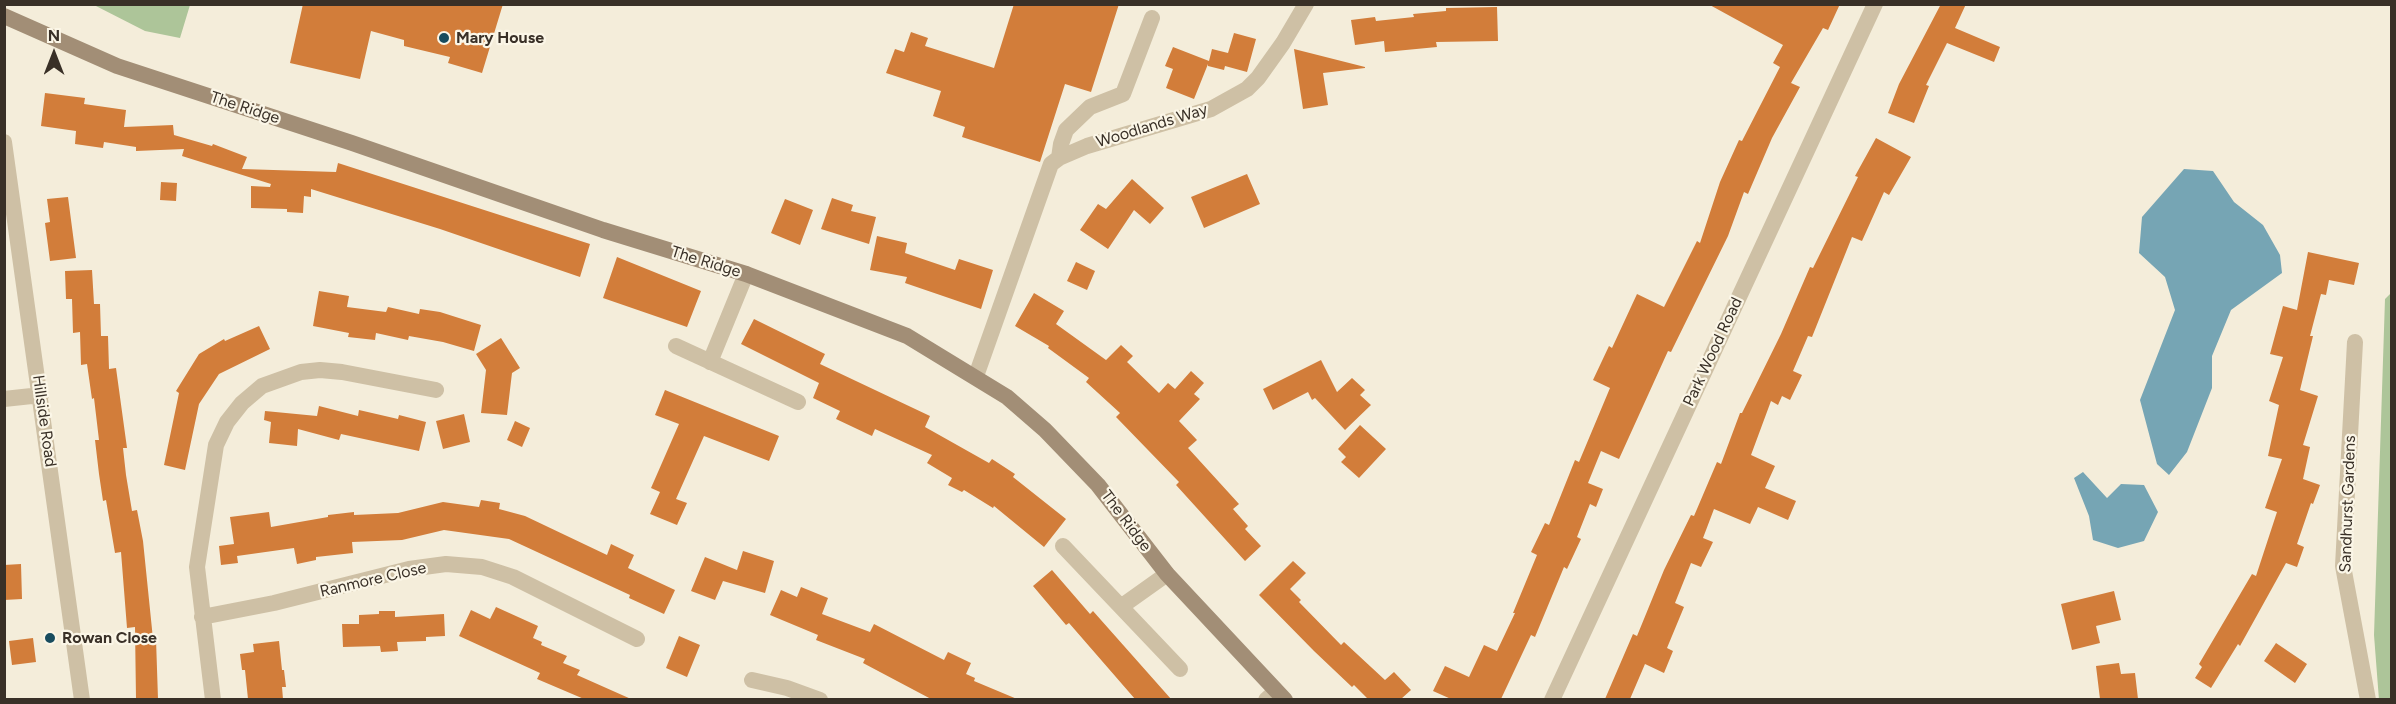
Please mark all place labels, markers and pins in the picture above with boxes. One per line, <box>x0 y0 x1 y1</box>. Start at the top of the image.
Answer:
place label: Mary House <box>456 28 544 48</box>
marker: Mary House <box>437 31 451 45</box>
place label: Rowan Close <box>62 628 157 648</box>
marker: Rowan Close <box>43 631 57 645</box>

